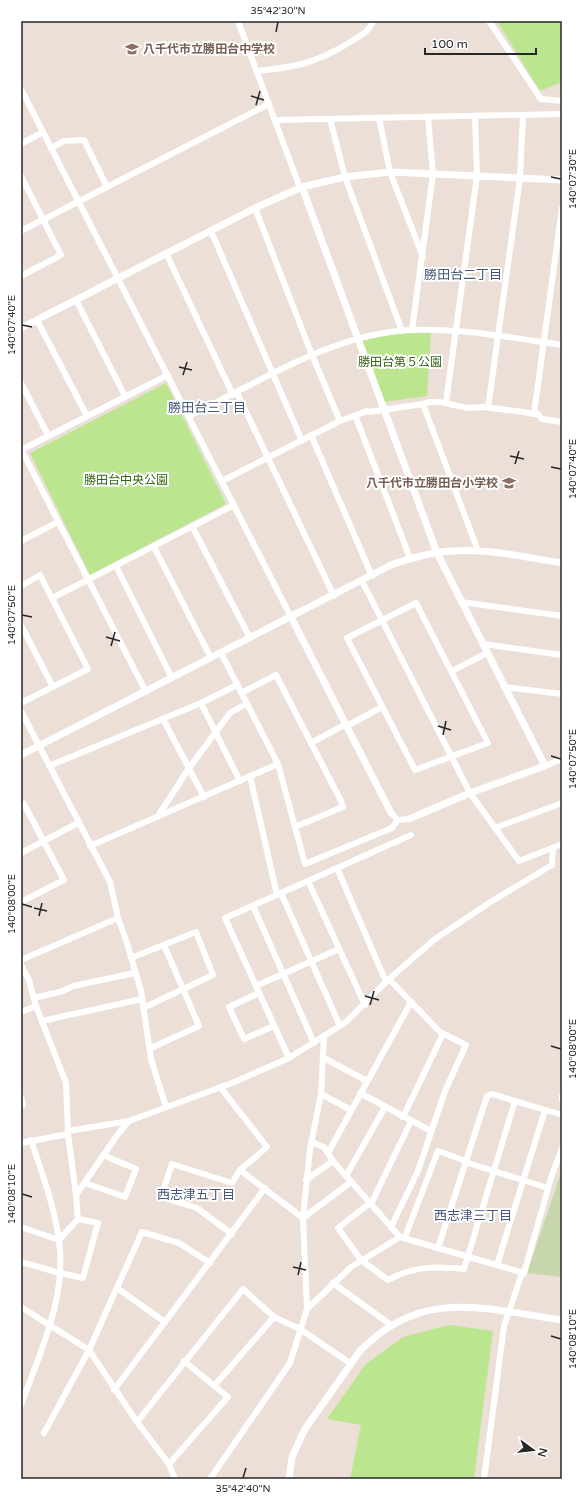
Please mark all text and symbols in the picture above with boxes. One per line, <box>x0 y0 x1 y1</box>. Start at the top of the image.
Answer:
text: 35°42'30"N <box>250 5 306 17</box>
scale bar <box>425 30 536 56</box>
text: 100 m <box>431 37 468 51</box>
school or university icon: 八千代市立勝田台中学校 <box>124 41 140 57</box>
place label: 八千代市立勝田台中学校 <box>143 42 275 56</box>
text: 140°07'30"E <box>567 149 579 209</box>
district label: 勝田台二丁目 <box>424 267 502 283</box>
text: 140°07'40"E <box>6 295 18 355</box>
park label: 勝田台第５公園 <box>358 355 442 369</box>
district label: 勝田台三丁目 <box>168 400 246 416</box>
text: 140°07'40"E <box>567 439 579 499</box>
park label: 勝田台中央公園 <box>84 473 168 487</box>
school or university icon: 八千代市立勝田台小学校 <box>501 475 517 491</box>
place label: 八千代市立勝田台小学校 <box>366 476 498 490</box>
text: 140°07'50"E <box>6 585 18 645</box>
text: 140°07'50"E <box>567 729 579 789</box>
text: 140°08'00"E <box>6 874 18 934</box>
text: 140°08'00"E <box>567 1019 579 1079</box>
text: 140°08'10"E <box>6 1164 18 1224</box>
district label: 西志津五丁目 <box>157 1187 235 1203</box>
district label: 西志津三丁目 <box>434 1208 512 1224</box>
text: 140°08'10"E <box>567 1309 579 1369</box>
north arrow <box>513 1430 553 1470</box>
text: N <box>535 1447 550 1458</box>
text: 35°42'40"N <box>215 1483 271 1495</box>

